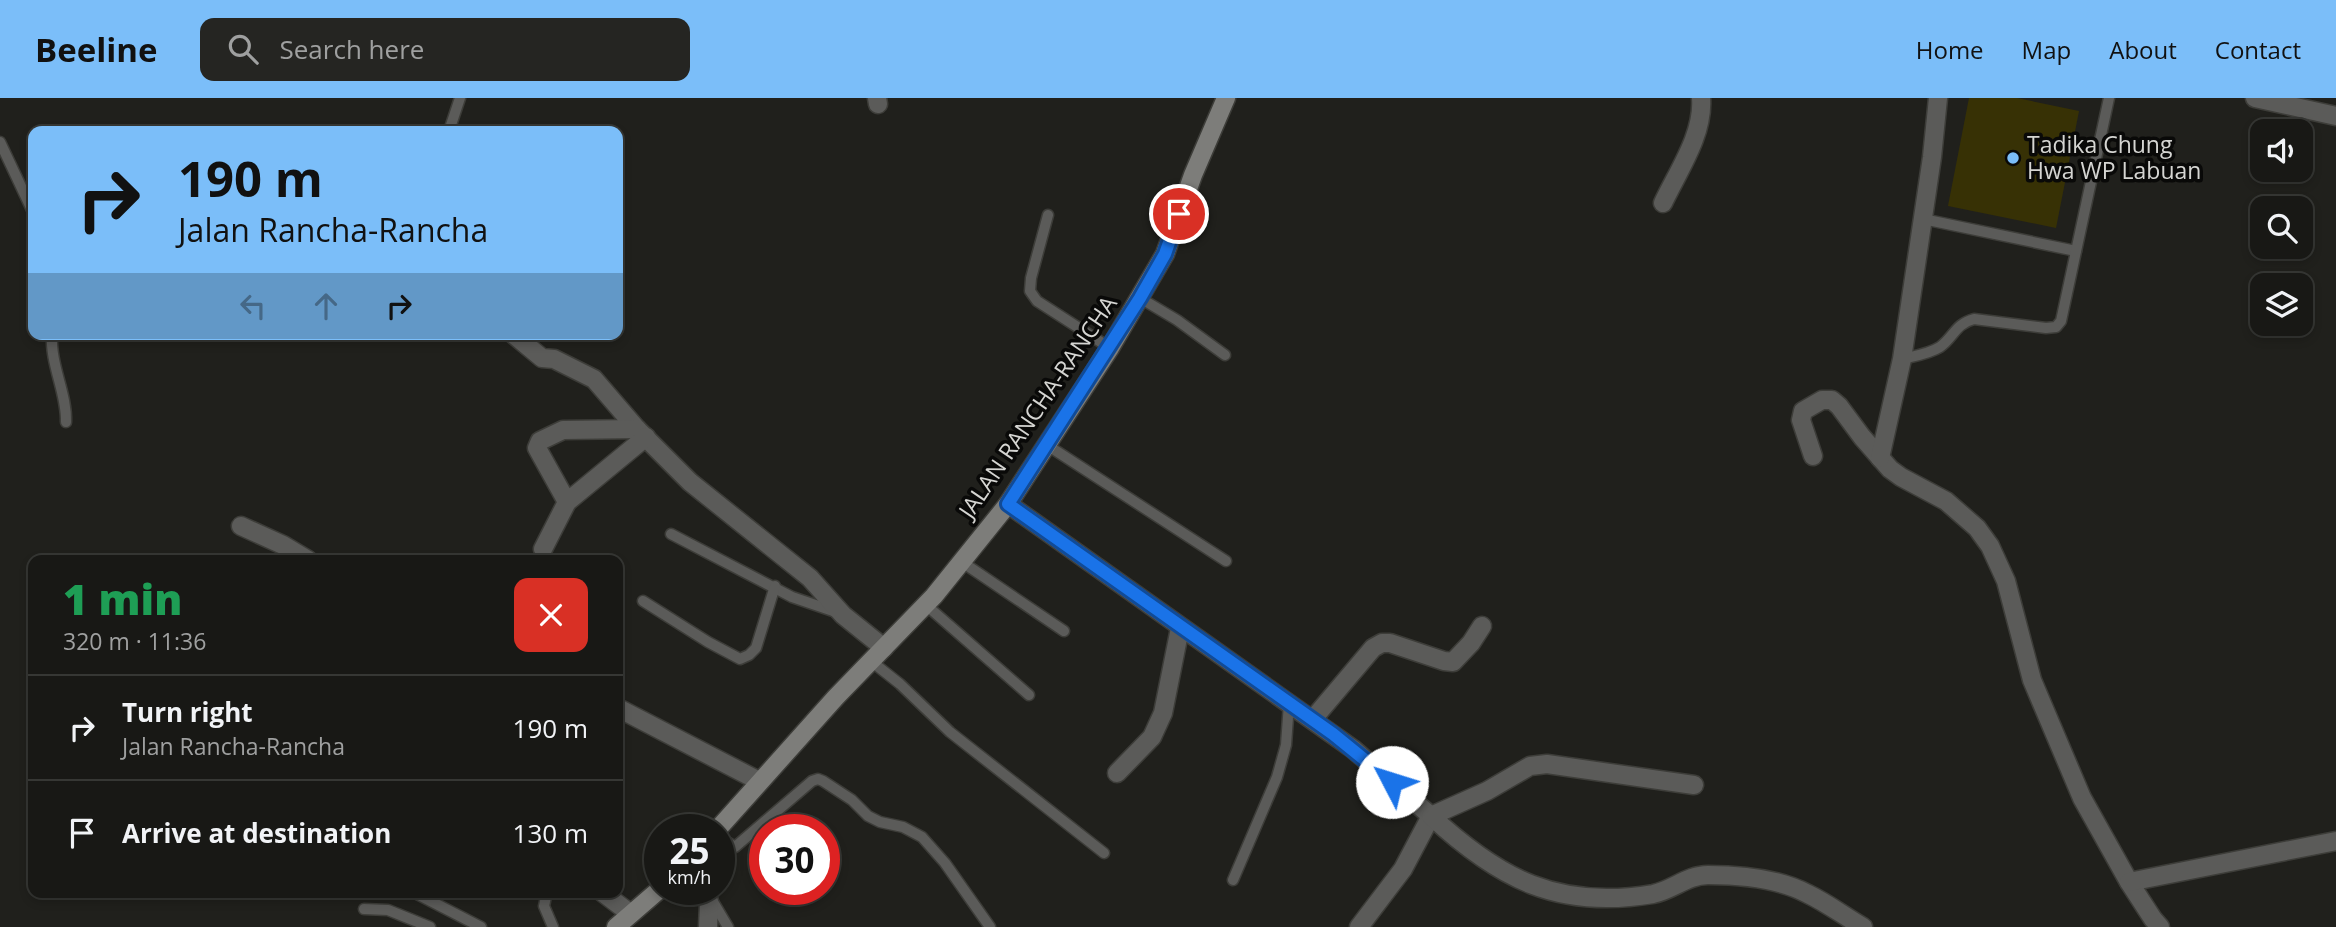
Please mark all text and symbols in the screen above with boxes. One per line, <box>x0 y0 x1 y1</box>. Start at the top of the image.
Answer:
search box <box>200 18 690 81</box>
text: Beeline <box>35 27 158 72</box>
icon: search <box>224 30 262 68</box>
text: Search here <box>280 31 424 67</box>
text: Home <box>1916 33 1984 66</box>
text: Map <box>2022 33 2071 66</box>
text: About <box>2109 33 2177 66</box>
text: Contact <box>2215 33 2301 66</box>
map controls <box>2250 119 2313 336</box>
button: sound <box>2250 119 2313 182</box>
place label: Tadika Chung Hwa WP Labuan <box>2027 128 2201 186</box>
text: 190 m <box>178 145 323 211</box>
marker: Tadika Chung Hwa WP Labuan <box>2005 150 2021 166</box>
icon: right <box>63 154 154 245</box>
pin <box>1149 184 1209 244</box>
icon: arrive <box>1160 195 1198 233</box>
button: search <box>2250 196 2313 259</box>
text: Jalan Rancha-Rancha <box>178 208 488 251</box>
button: layers <box>2250 273 2313 336</box>
icon: left <box>234 287 272 325</box>
icon: ahead <box>307 287 345 325</box>
icon: right <box>380 287 418 325</box>
street label: JALAN RANCHA-RANCHA <box>950 288 1124 526</box>
text: 1 min <box>63 570 182 627</box>
button: close <box>514 578 588 652</box>
text: 320 m · 11:36 <box>63 625 206 657</box>
text: Turn right <box>122 694 253 730</box>
icon: right <box>63 709 101 747</box>
text: 190 m <box>513 710 588 746</box>
text: Jalan Rancha-Rancha <box>122 730 345 762</box>
position arrow <box>1355 745 1429 819</box>
icon: arrive <box>63 814 101 852</box>
speed limit sign: 30 <box>749 814 840 905</box>
text: Arrive at destination <box>122 815 391 851</box>
text: 130 m <box>513 815 588 851</box>
text: 25 <box>669 827 710 874</box>
text: km/h <box>668 865 711 889</box>

